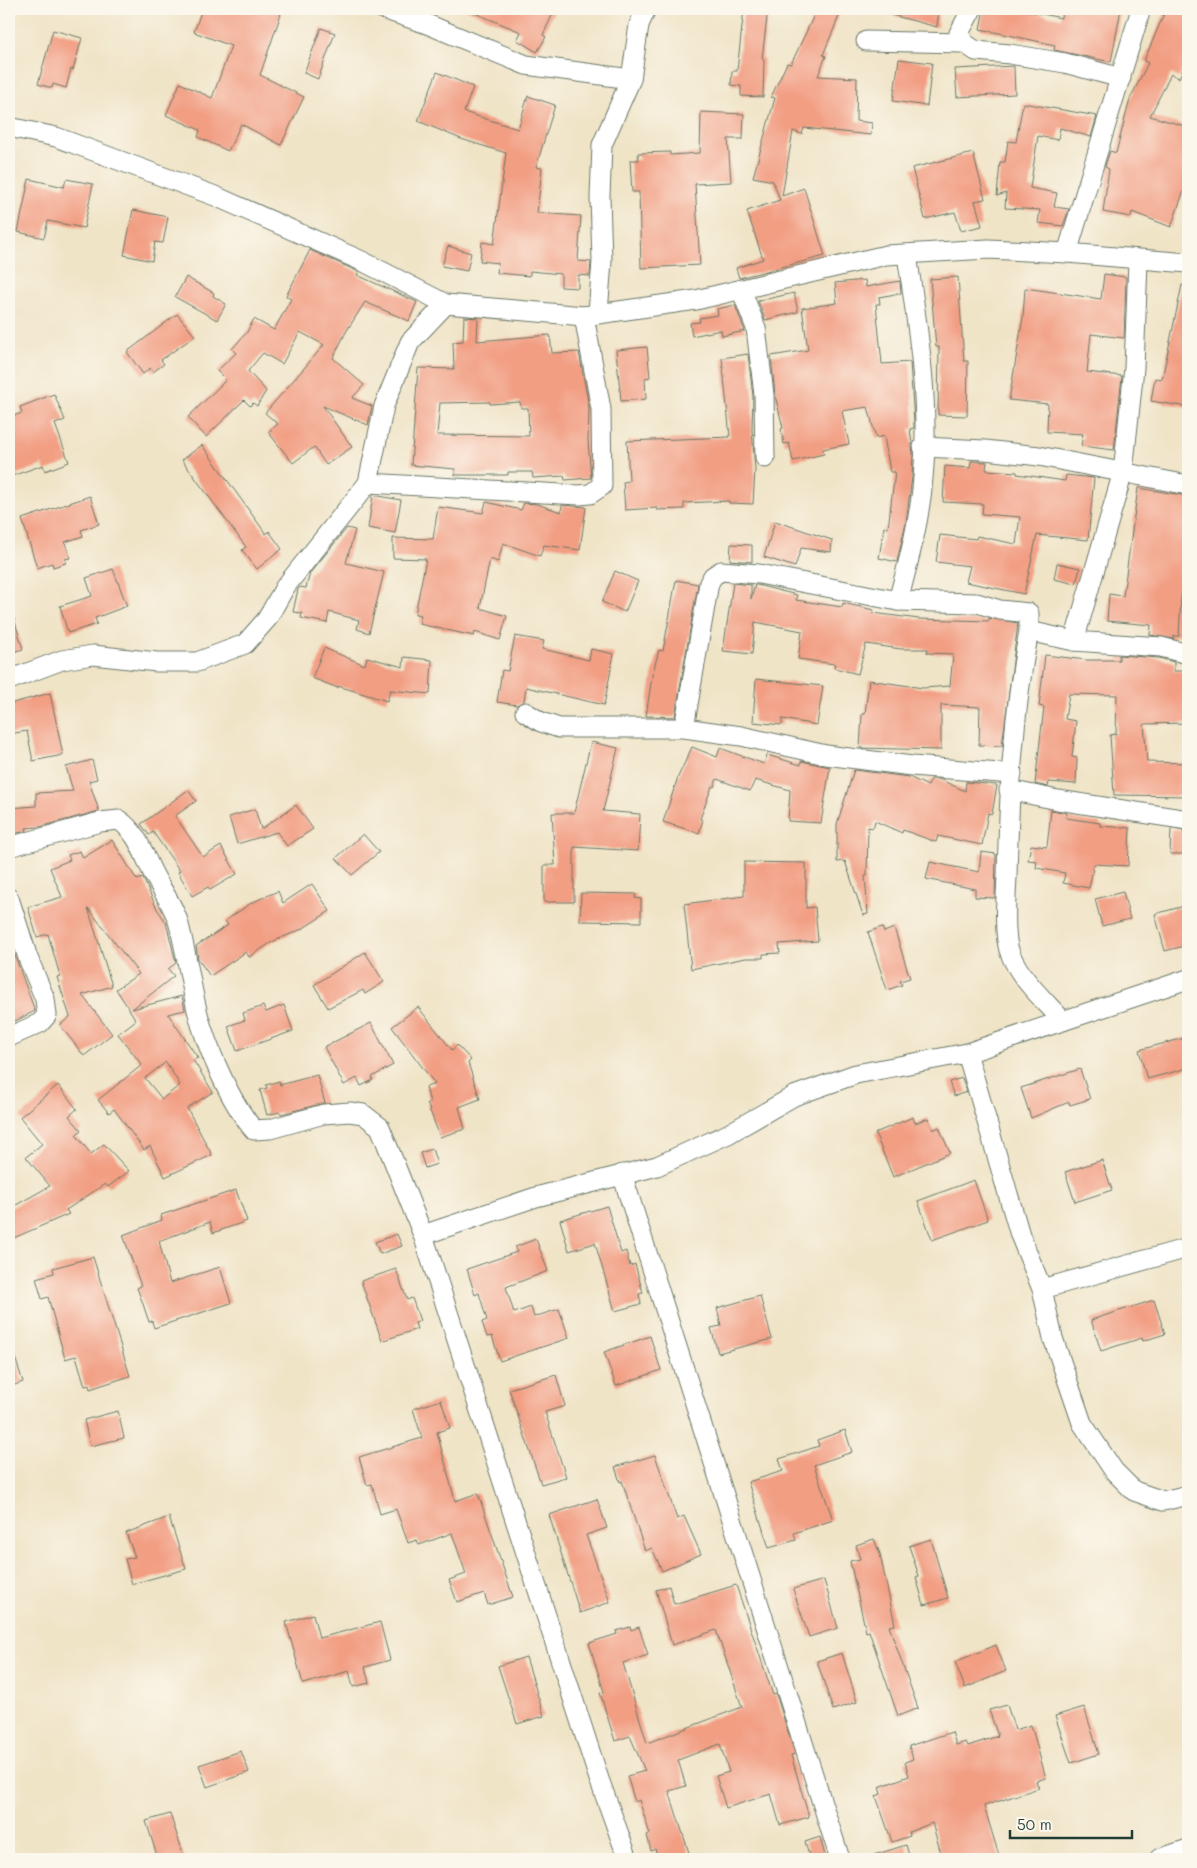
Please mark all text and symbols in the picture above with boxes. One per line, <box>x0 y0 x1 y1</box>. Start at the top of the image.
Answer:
scale bar <box>1010 1808 1132 1840</box>
text: 50 m <box>1017 1814 1052 1834</box>

